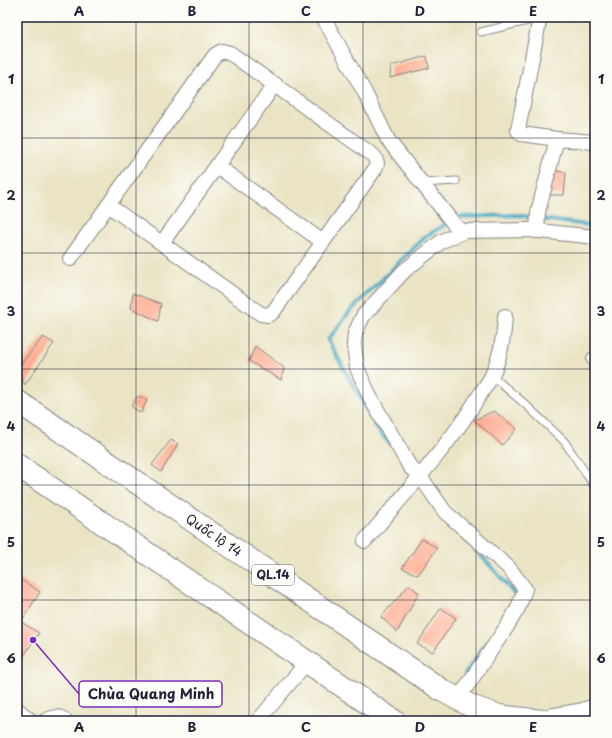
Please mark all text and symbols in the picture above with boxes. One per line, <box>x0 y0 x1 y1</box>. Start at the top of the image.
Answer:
text: A <box>74 1 84 20</box>
text: B <box>188 1 197 20</box>
text: C <box>301 1 311 20</box>
text: D <box>415 1 425 20</box>
text: E <box>529 1 537 20</box>
text: 1 <box>8 69 14 88</box>
text: 1 <box>598 69 604 88</box>
text: 2 <box>6 185 16 204</box>
text: 2 <box>596 185 606 204</box>
text: 3 <box>7 301 16 320</box>
text: 3 <box>597 301 606 320</box>
text: 4 <box>7 416 16 435</box>
text: 4 <box>597 416 606 435</box>
street label: Quốc lộ 14 <box>182 509 246 561</box>
text: 5 <box>7 532 15 551</box>
text: 5 <box>597 532 605 551</box>
road number: QL.14 <box>252 565 294 585</box>
text: 6 <box>6 648 16 667</box>
text: 6 <box>596 648 606 667</box>
callout: Chùa Quang Minh <box>79 681 222 707</box>
text: Chùa Quang Minh <box>88 683 214 704</box>
text: A <box>74 717 84 736</box>
text: B <box>188 717 197 736</box>
text: C <box>301 717 311 736</box>
text: D <box>415 717 425 736</box>
text: E <box>529 717 537 736</box>

